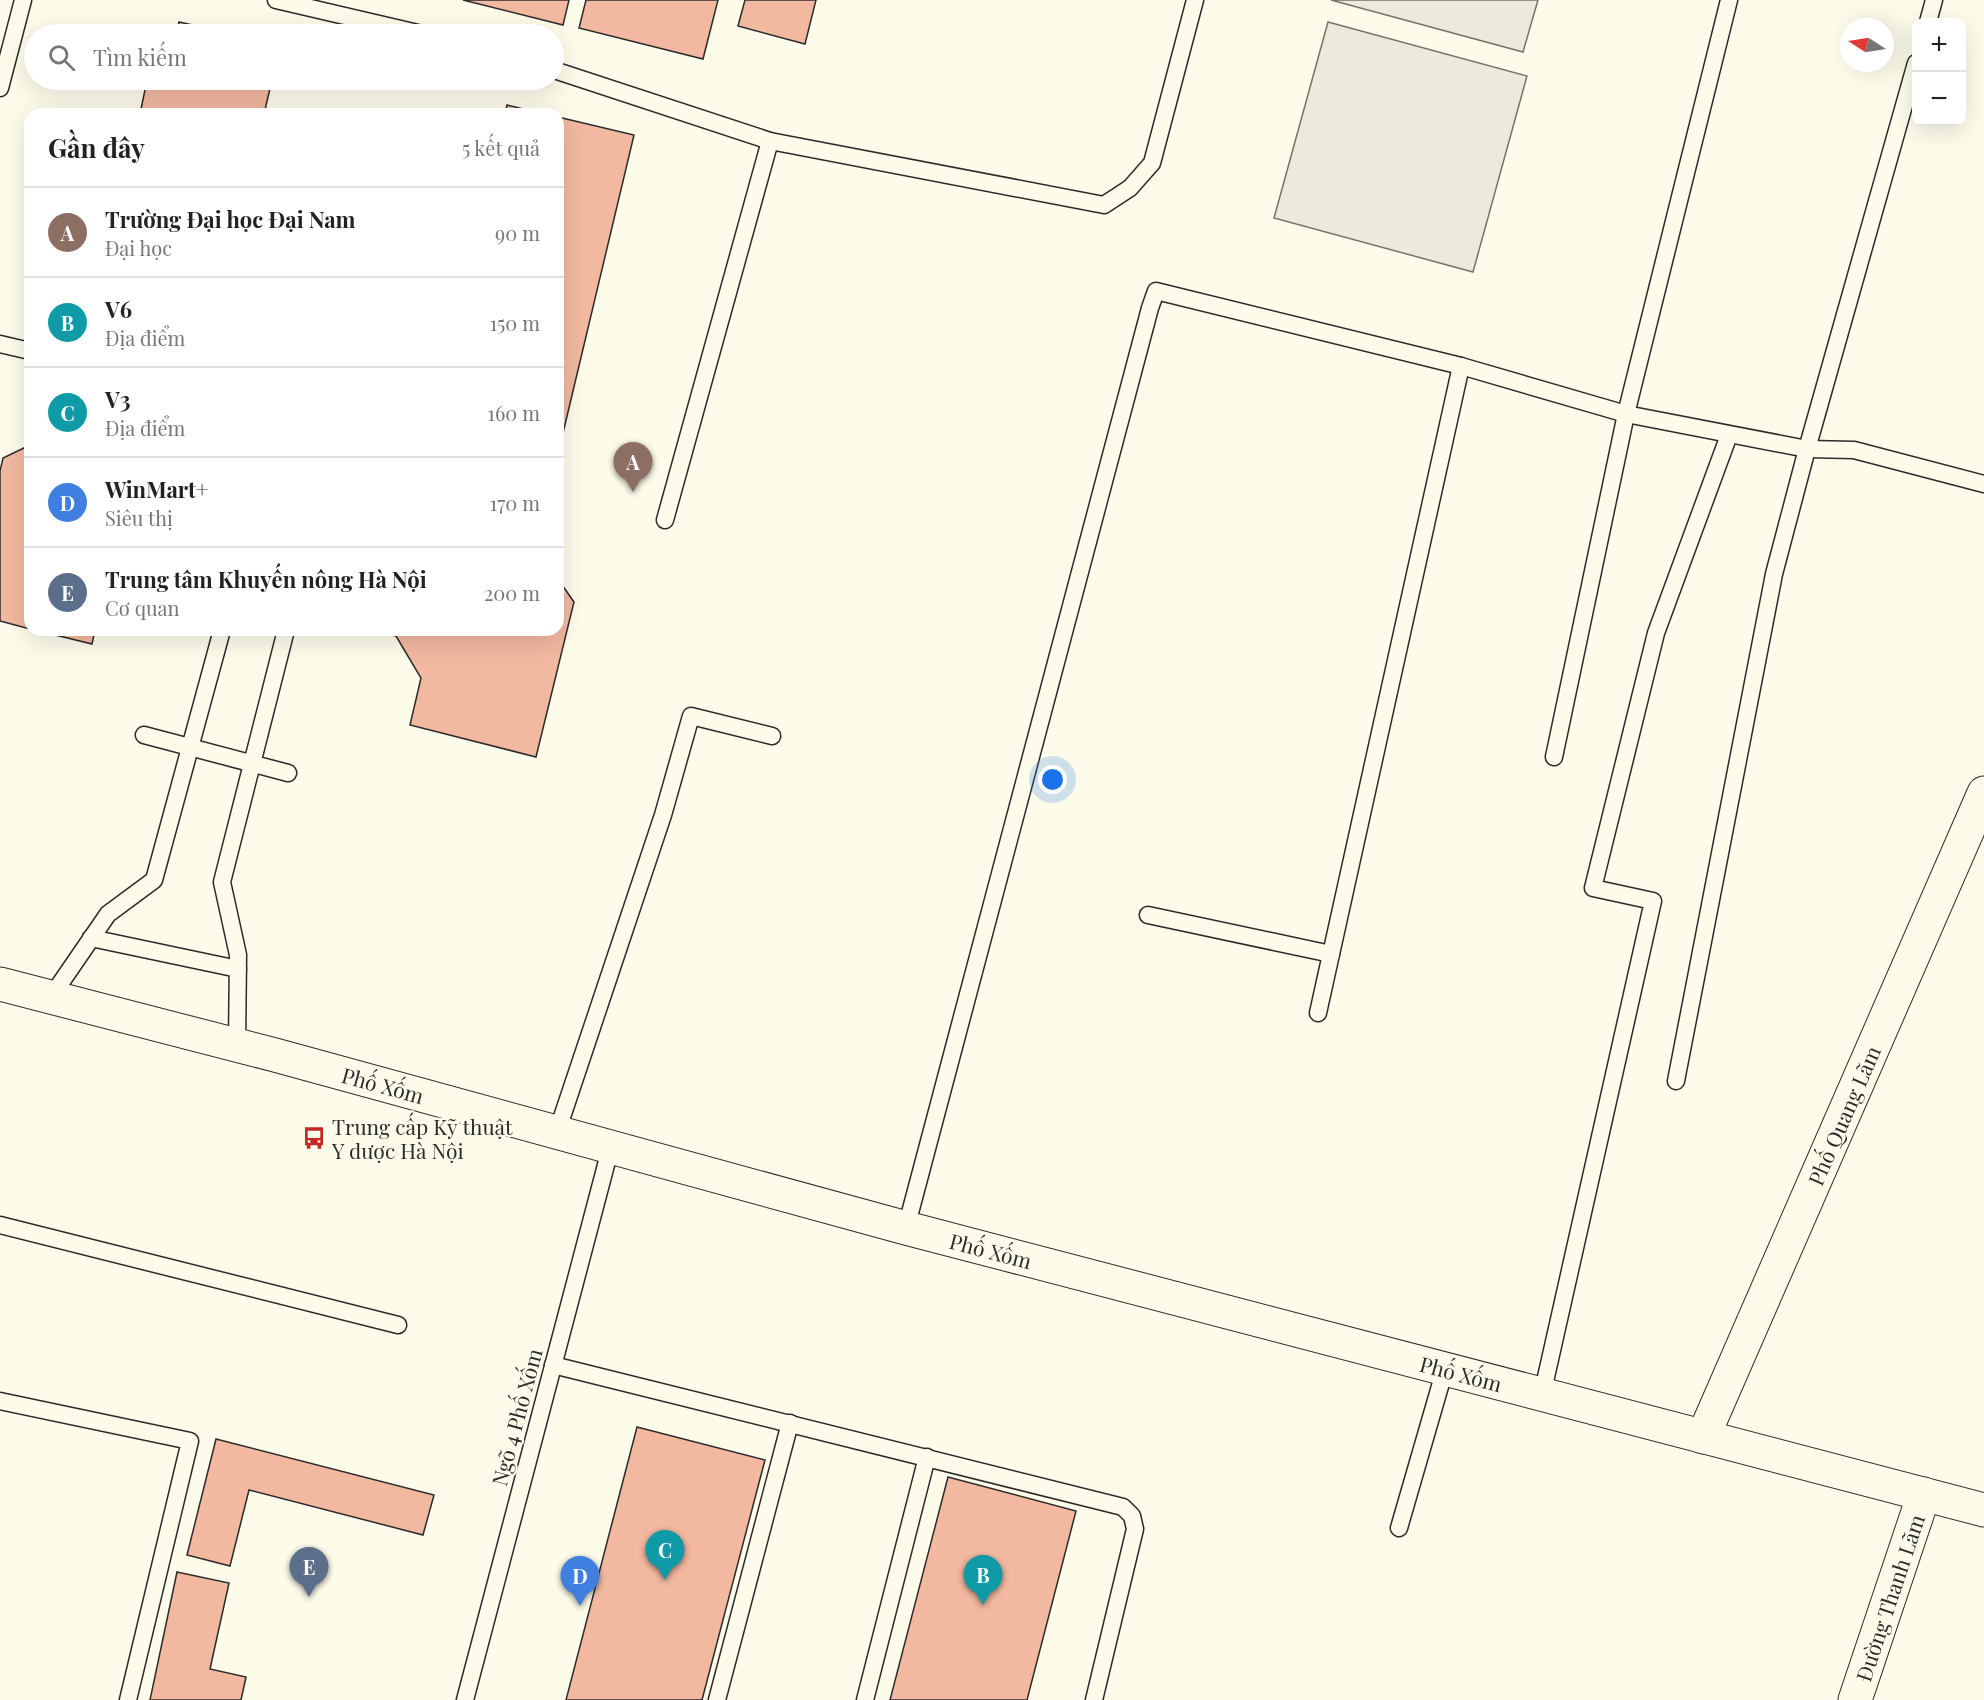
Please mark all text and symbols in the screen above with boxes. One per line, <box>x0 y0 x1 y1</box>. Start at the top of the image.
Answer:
north arrow <box>1840 18 1894 72</box>
map controls <box>1912 18 1966 126</box>
button: + <box>1912 18 1966 72</box>
search box <box>24 24 564 90</box>
icon: search <box>45 41 78 74</box>
text: Tìm kiếm <box>93 42 187 72</box>
button: − <box>1912 72 1966 126</box>
text: Gần đây <box>48 130 145 165</box>
text: 5 kết quả <box>462 134 540 161</box>
text: Trường Đại học Đại Nam <box>105 204 355 234</box>
text: A <box>61 219 74 246</box>
text: 90 m <box>495 219 540 246</box>
text: Đại học <box>105 234 172 261</box>
text: V6 <box>105 294 132 324</box>
text: B <box>61 309 74 336</box>
text: 150 m <box>490 309 540 336</box>
text: Địa điểm <box>105 324 185 351</box>
text: V3 <box>105 384 130 414</box>
text: C <box>60 399 75 426</box>
text: 160 m <box>488 399 540 426</box>
text: Địa điểm <box>105 414 185 441</box>
pin: A <box>614 442 652 492</box>
text: WinMart+ <box>105 474 208 504</box>
text: D <box>60 489 75 516</box>
text: 170 m <box>490 489 540 516</box>
text: Siêu thị <box>105 504 173 531</box>
text: Trung tâm Khuyến nông Hà Nội <box>105 564 427 594</box>
text: E <box>61 579 74 606</box>
text: 200 m <box>484 579 540 606</box>
text: Cơ quan <box>105 594 179 621</box>
your location <box>1038 765 1067 794</box>
street label: Phố Quang Lãm <box>1801 1041 1886 1189</box>
street label: Phố Xốm <box>339 1060 427 1109</box>
place label: Trung cấp Kỹ thuật Y dược Hà Nội <box>331 1112 513 1164</box>
bus stop icon: Trung cấp Kỹ thuật Y dược Hà Nội <box>301 1125 327 1151</box>
street label: Phố Xốm <box>947 1226 1035 1274</box>
street label: Ngõ 4 Phố Xốm <box>484 1345 548 1489</box>
street label: Phố Xốm <box>1417 1349 1505 1397</box>
street label: Đường Thanh Lãm <box>1848 1510 1930 1685</box>
pin: C <box>646 1530 684 1580</box>
pin: E <box>290 1548 328 1597</box>
pin: D <box>560 1556 600 1606</box>
pin: B <box>964 1556 1002 1605</box>

